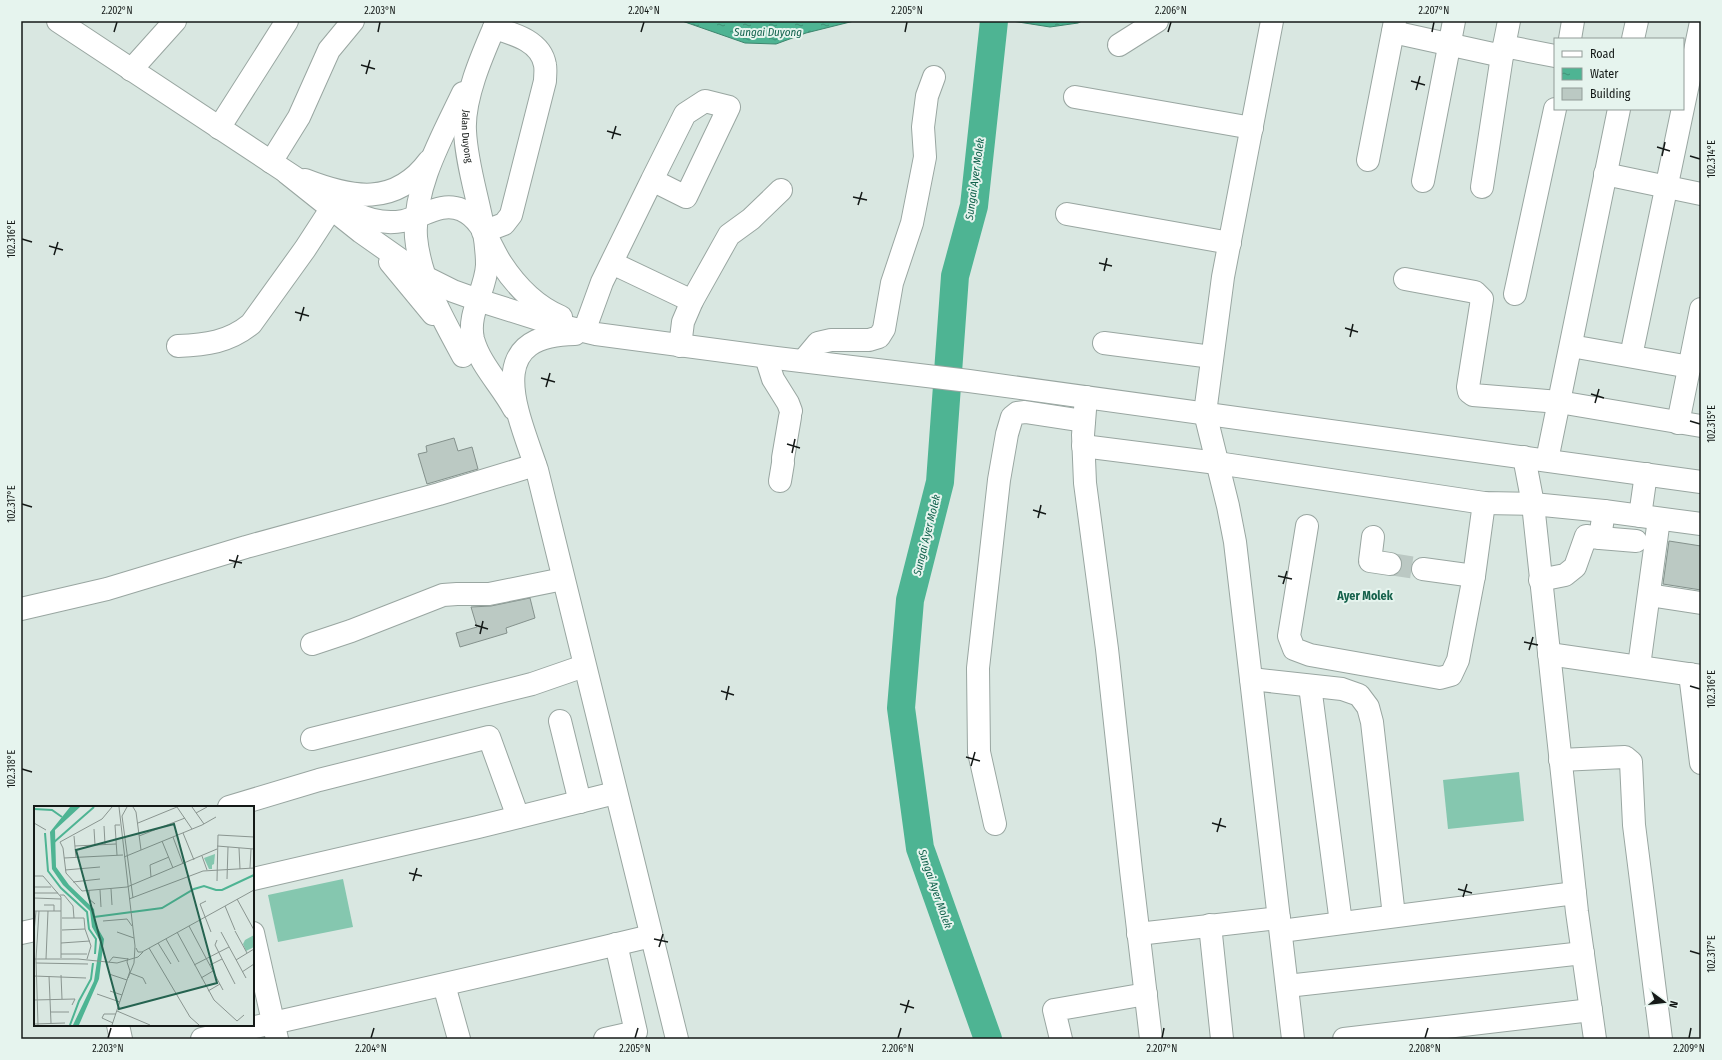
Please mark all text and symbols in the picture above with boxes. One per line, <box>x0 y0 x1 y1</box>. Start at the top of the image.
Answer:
text: 2.202°N <box>101 5 133 17</box>
text: 2.203°N <box>364 5 396 17</box>
text: 2.204°N <box>628 5 660 17</box>
text: 2.205°N <box>891 5 923 17</box>
text: 2.206°N <box>1155 5 1187 17</box>
text: 2.207°N <box>1419 5 1449 17</box>
water label: Sungai Duyong <box>733 26 802 39</box>
legend <box>1554 38 1684 110</box>
text: Road <box>1590 47 1615 61</box>
text: Water <box>1590 67 1619 81</box>
text: Building <box>1590 87 1631 101</box>
street label: Jalan Duyong <box>459 109 475 164</box>
water label: Sungai Ayer Molek <box>963 137 987 222</box>
text: 102.314°E <box>1706 140 1718 178</box>
text: 102.316°E <box>6 220 18 258</box>
text: 102.315°E <box>1706 405 1718 443</box>
text: 102.317°E <box>6 485 18 523</box>
water label: Sungai Ayer Molek <box>910 493 943 578</box>
district label: Ayer Molek <box>1336 589 1394 603</box>
text: 102.316°E <box>1706 670 1718 708</box>
text: 102.318°E <box>6 750 18 788</box>
inset map <box>34 806 254 1026</box>
water label: Sungai Ayer Molek <box>915 847 955 931</box>
text: 102.317°E <box>1706 935 1718 973</box>
north arrow <box>1644 982 1684 1022</box>
text: N <box>1666 1000 1680 1009</box>
text: 2.203°N <box>92 1043 124 1055</box>
text: 2.204°N <box>355 1043 387 1055</box>
text: 2.205°N <box>619 1043 651 1055</box>
text: 2.206°N <box>882 1043 914 1055</box>
text: 2.207°N <box>1147 1043 1177 1055</box>
text: 2.208°N <box>1409 1043 1441 1055</box>
text: 2.209°N <box>1673 1043 1705 1055</box>

